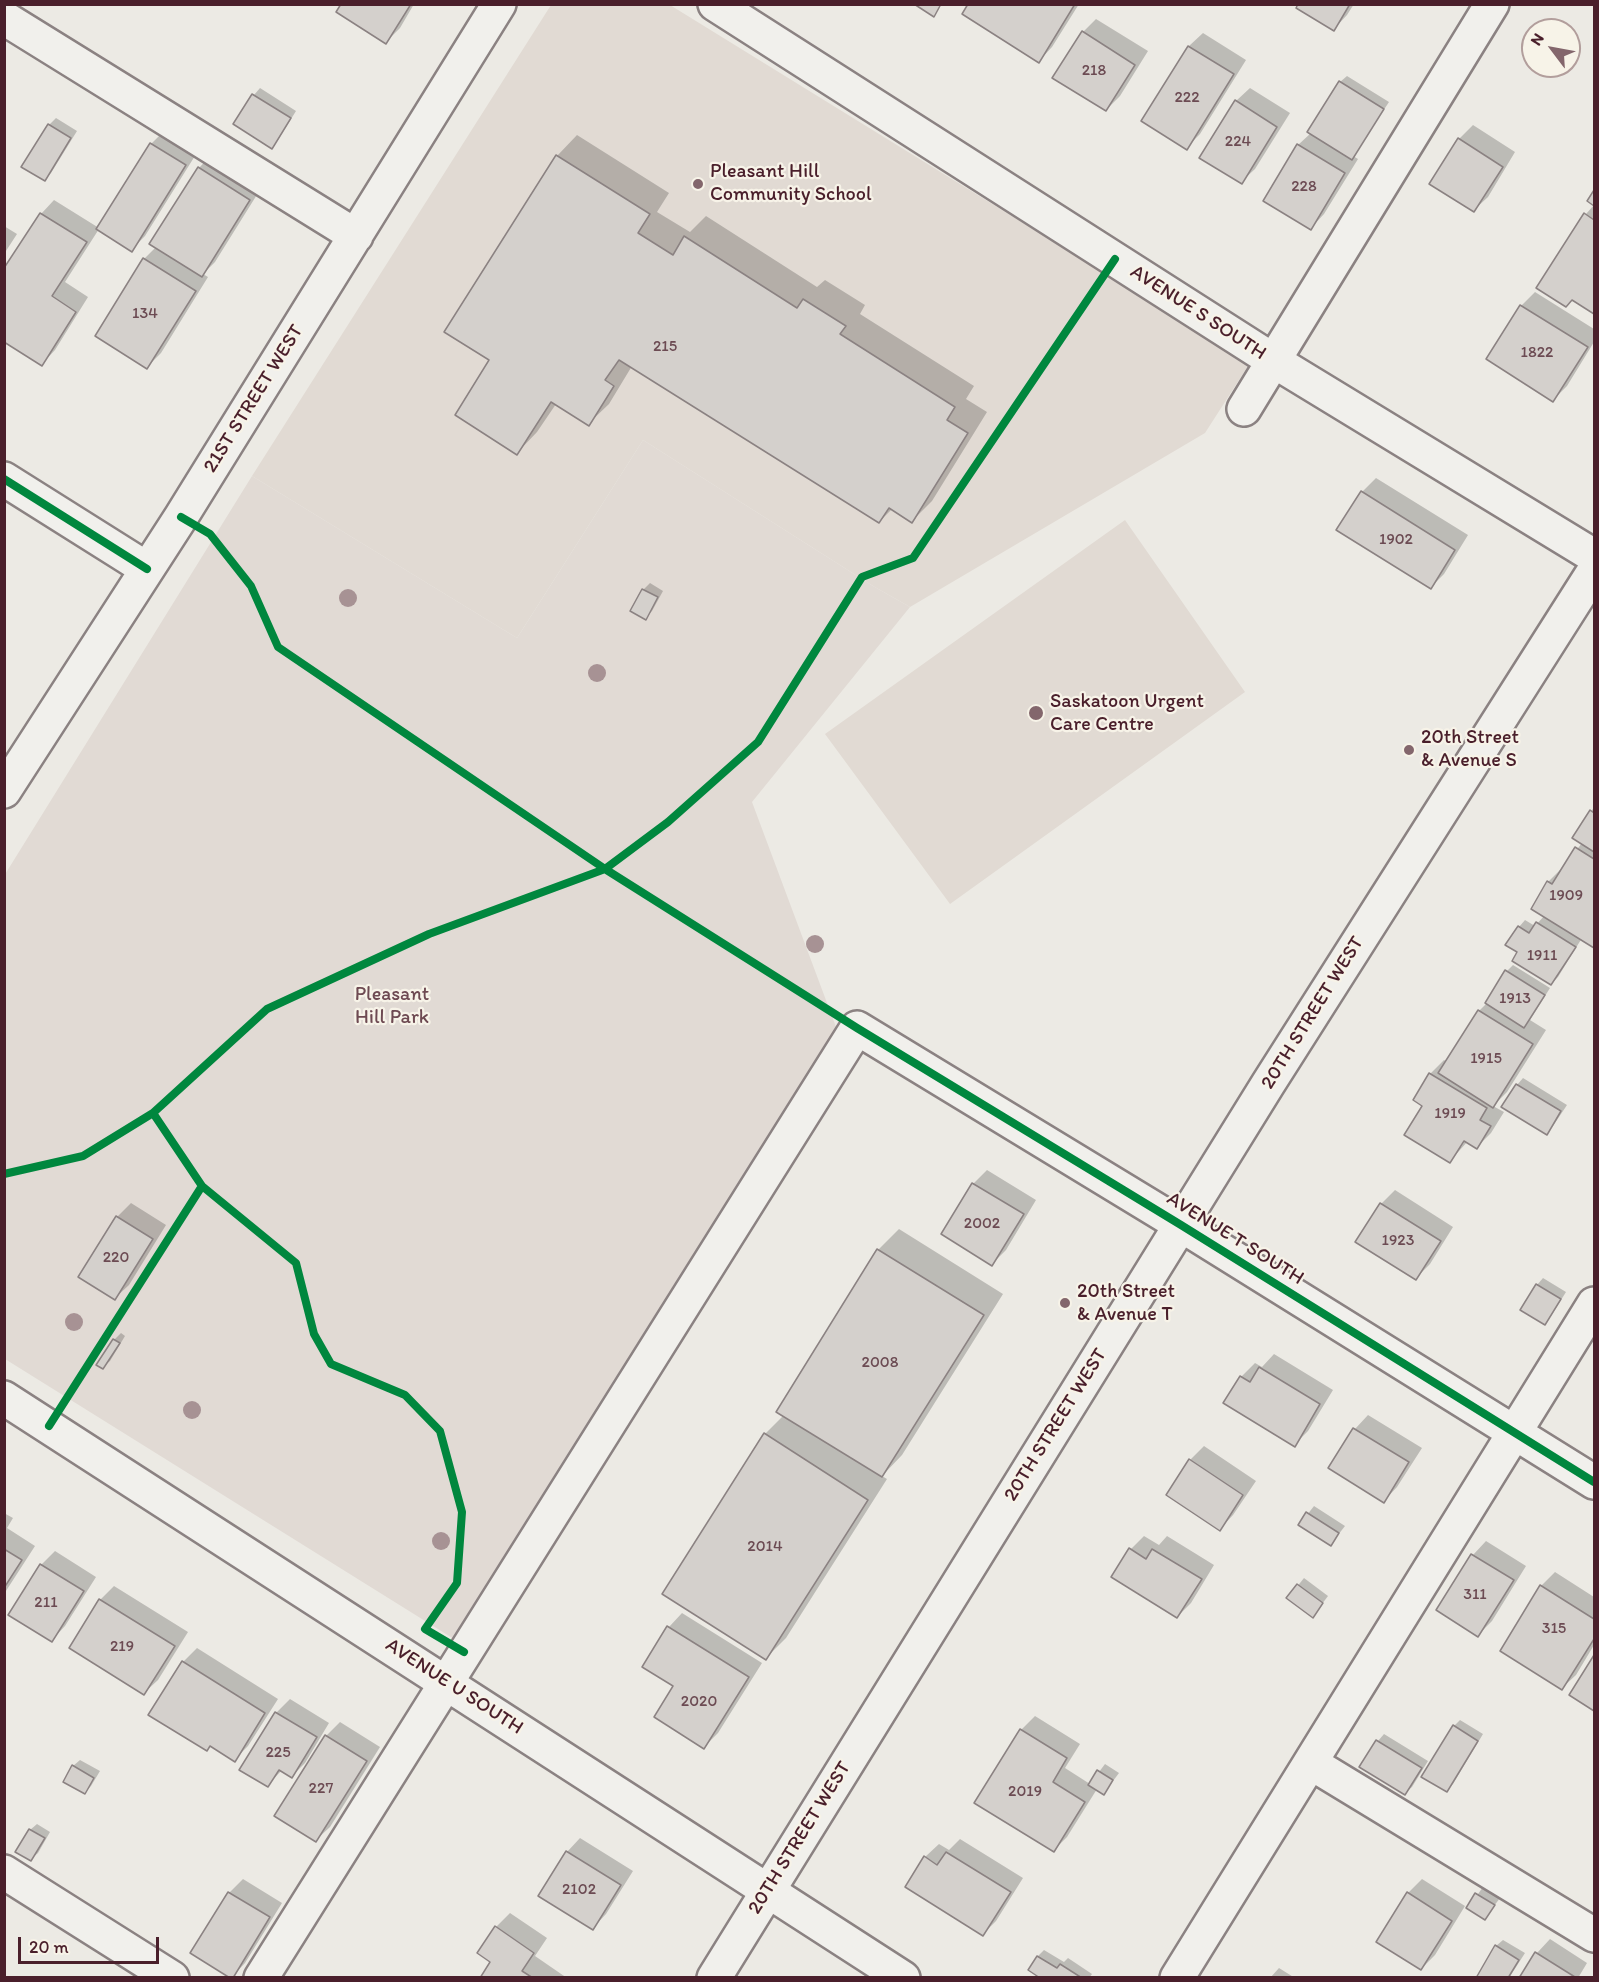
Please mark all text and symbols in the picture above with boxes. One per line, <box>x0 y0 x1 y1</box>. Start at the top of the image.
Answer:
north arrow <box>1521 18 1581 78</box>
text: N <box>1526 30 1548 49</box>
house number: 218 <box>1082 61 1106 81</box>
house number: 222 <box>1174 88 1200 108</box>
house number: 224 <box>1225 132 1251 152</box>
place label: Pleasant Hill Community School <box>710 160 872 207</box>
marker: Pleasant Hill Community School <box>691 177 705 191</box>
house number: 228 <box>1291 177 1317 197</box>
street label: AVENUE S SOUTH <box>1126 260 1270 366</box>
house number: 134 <box>132 304 158 324</box>
street label: 21ST STREET WEST <box>199 321 309 477</box>
house number: 215 <box>653 337 677 357</box>
house number: 1822 <box>1520 343 1554 363</box>
house number: 1902 <box>1379 530 1413 550</box>
place label: Saskatoon Urgent Care Centre <box>1050 690 1204 737</box>
marker: Saskatoon Urgent Care Centre <box>1027 704 1045 722</box>
place label: 20th Street & Avenue S <box>1421 726 1519 773</box>
marker: 20th Street & Avenue S <box>1402 743 1416 757</box>
house number: 1909 <box>1549 886 1583 906</box>
street label: 20TH STREET WEST <box>1256 932 1370 1094</box>
house number: 1911 <box>1527 946 1557 966</box>
park label: Pleasant Hill Park <box>355 983 429 1030</box>
house number: 1913 <box>1499 989 1531 1009</box>
house number: 1915 <box>1470 1049 1502 1069</box>
house number: 1919 <box>1434 1104 1466 1124</box>
street label: AVENUE T SOUTH <box>1162 1187 1308 1291</box>
house number: 2002 <box>964 1214 1000 1234</box>
house number: 1923 <box>1382 1231 1414 1251</box>
house number: 220 <box>103 1248 129 1268</box>
place label: 20th Street & Avenue T <box>1077 1280 1175 1327</box>
marker: 20th Street & Avenue T <box>1058 1296 1072 1310</box>
street label: 20TH STREET WEST <box>999 1344 1113 1506</box>
house number: 2008 <box>862 1353 898 1373</box>
house number: 2014 <box>747 1537 783 1557</box>
house number: 311 <box>1463 1585 1487 1605</box>
house number: 211 <box>34 1593 58 1613</box>
house number: 315 <box>1542 1619 1566 1639</box>
street label: AVENUE U SOUTH <box>381 1634 527 1740</box>
house number: 219 <box>110 1637 134 1657</box>
house number: 2020 <box>681 1692 717 1712</box>
house number: 225 <box>265 1743 291 1763</box>
street label: 20TH STREET WEST <box>743 1757 857 1919</box>
house number: 227 <box>309 1779 333 1799</box>
house number: 2019 <box>1008 1782 1042 1802</box>
house number: 2102 <box>562 1880 596 1900</box>
scale bar <box>21 1925 162 1963</box>
text: 20 m <box>29 1936 69 1958</box>

